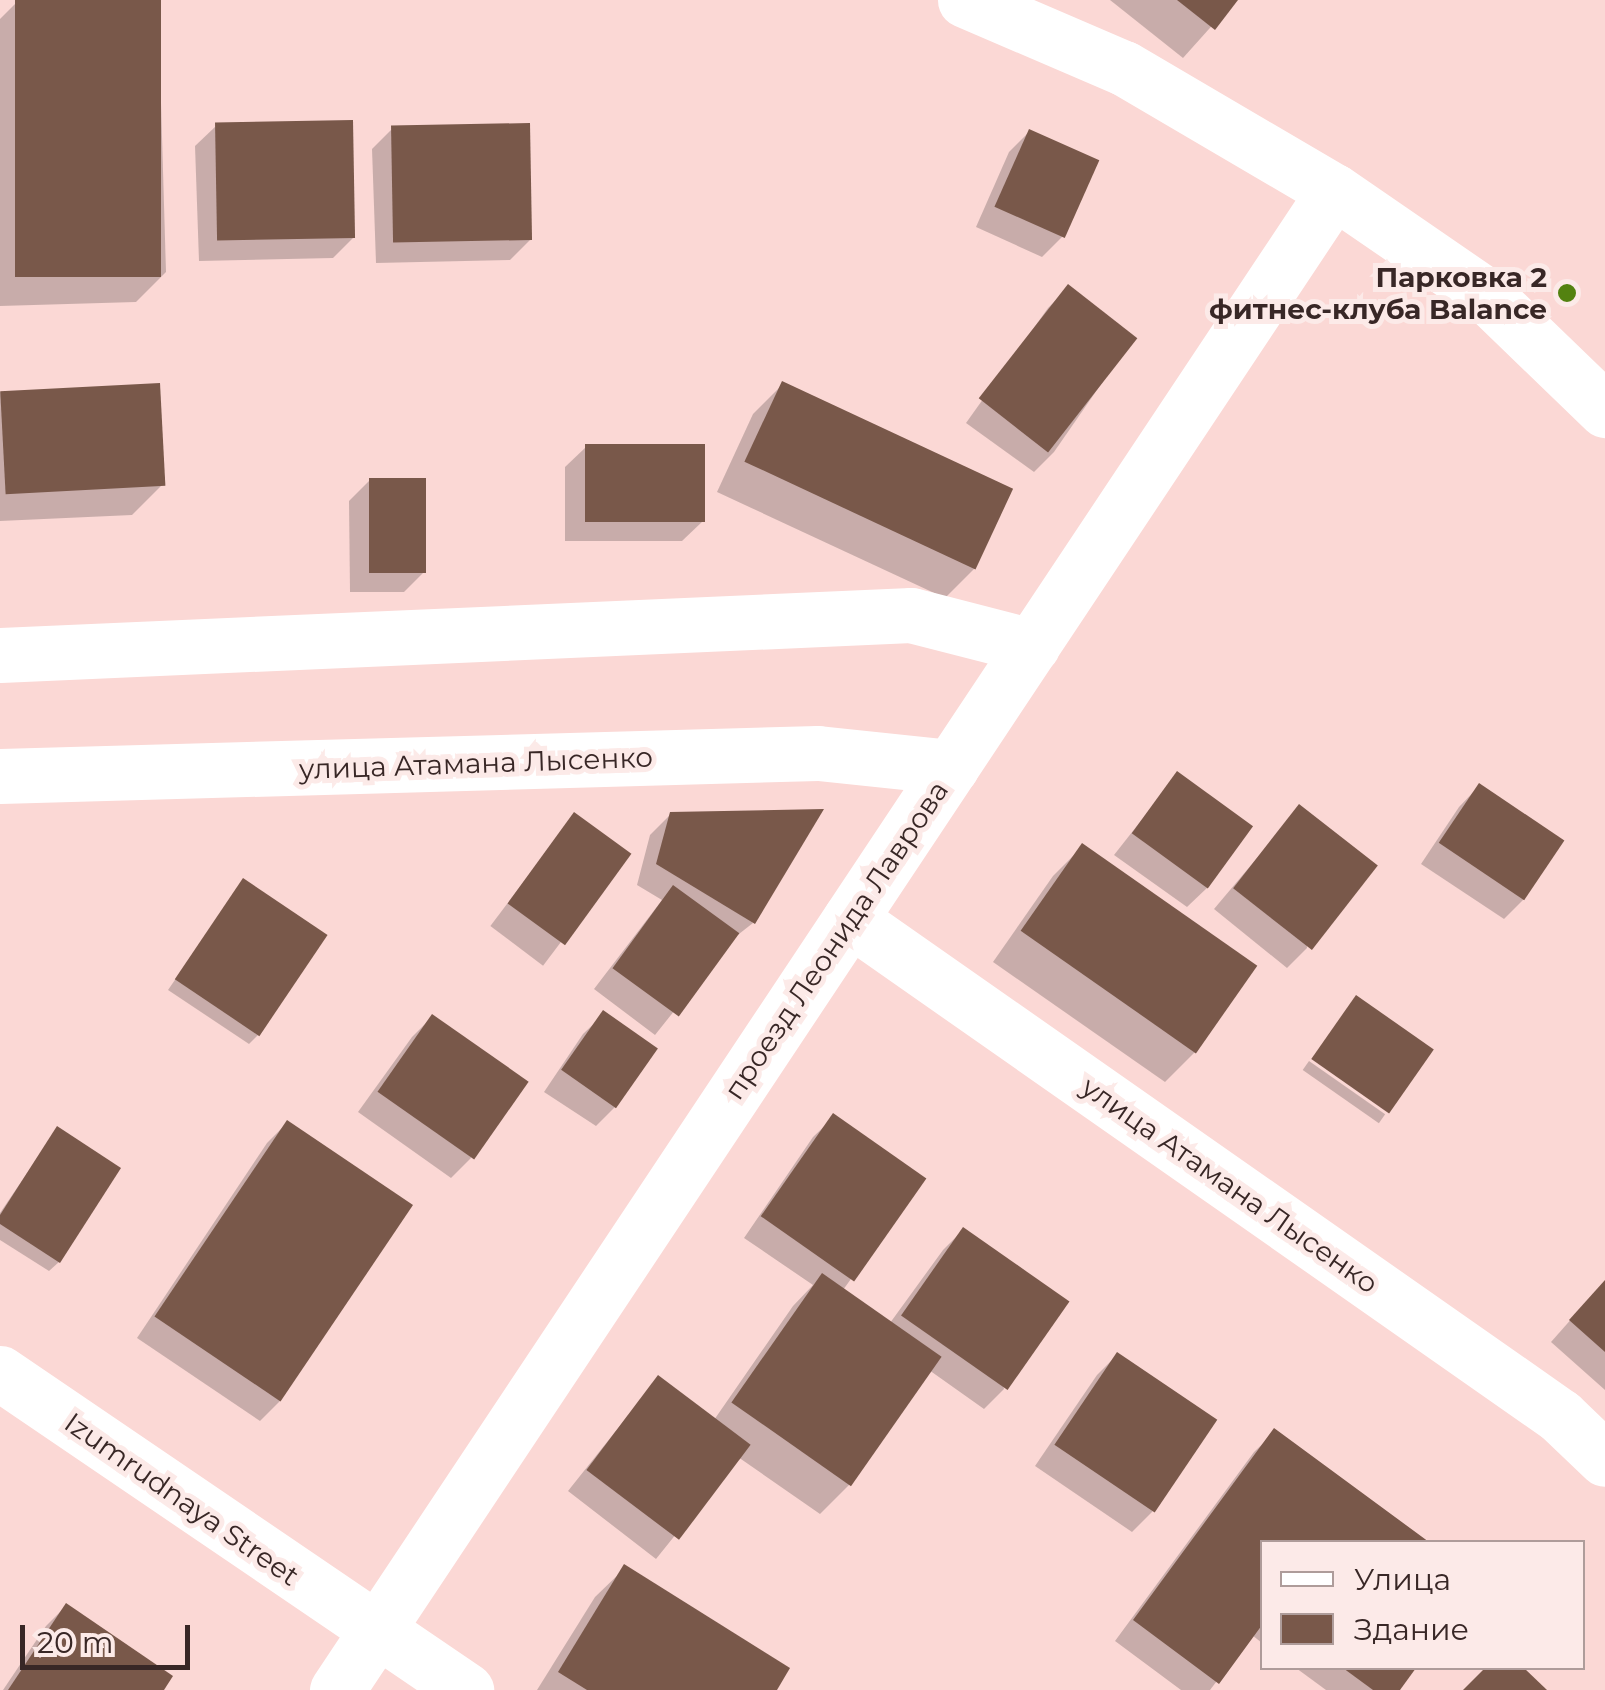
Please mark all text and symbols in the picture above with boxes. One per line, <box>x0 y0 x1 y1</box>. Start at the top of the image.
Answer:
place label: Парковка 2 фитнес-клуба Balance <box>1209 260 1547 326</box>
marker: Парковка 2 фитнес-клуба Balance <box>1556 282 1578 304</box>
street label: улица Атамана Лысенко <box>298 740 654 786</box>
street label: проезд Леонида Лаврова <box>717 775 955 1105</box>
street label: улица Атамана Лысенко <box>1075 1070 1385 1300</box>
street label: Izumrudnaya Street <box>58 1405 306 1593</box>
legend <box>1260 1540 1585 1670</box>
text: Улица <box>1354 1561 1451 1598</box>
scale bar <box>25 1605 195 1667</box>
text: Здание <box>1354 1611 1469 1648</box>
text: 20 m <box>37 1624 114 1661</box>

